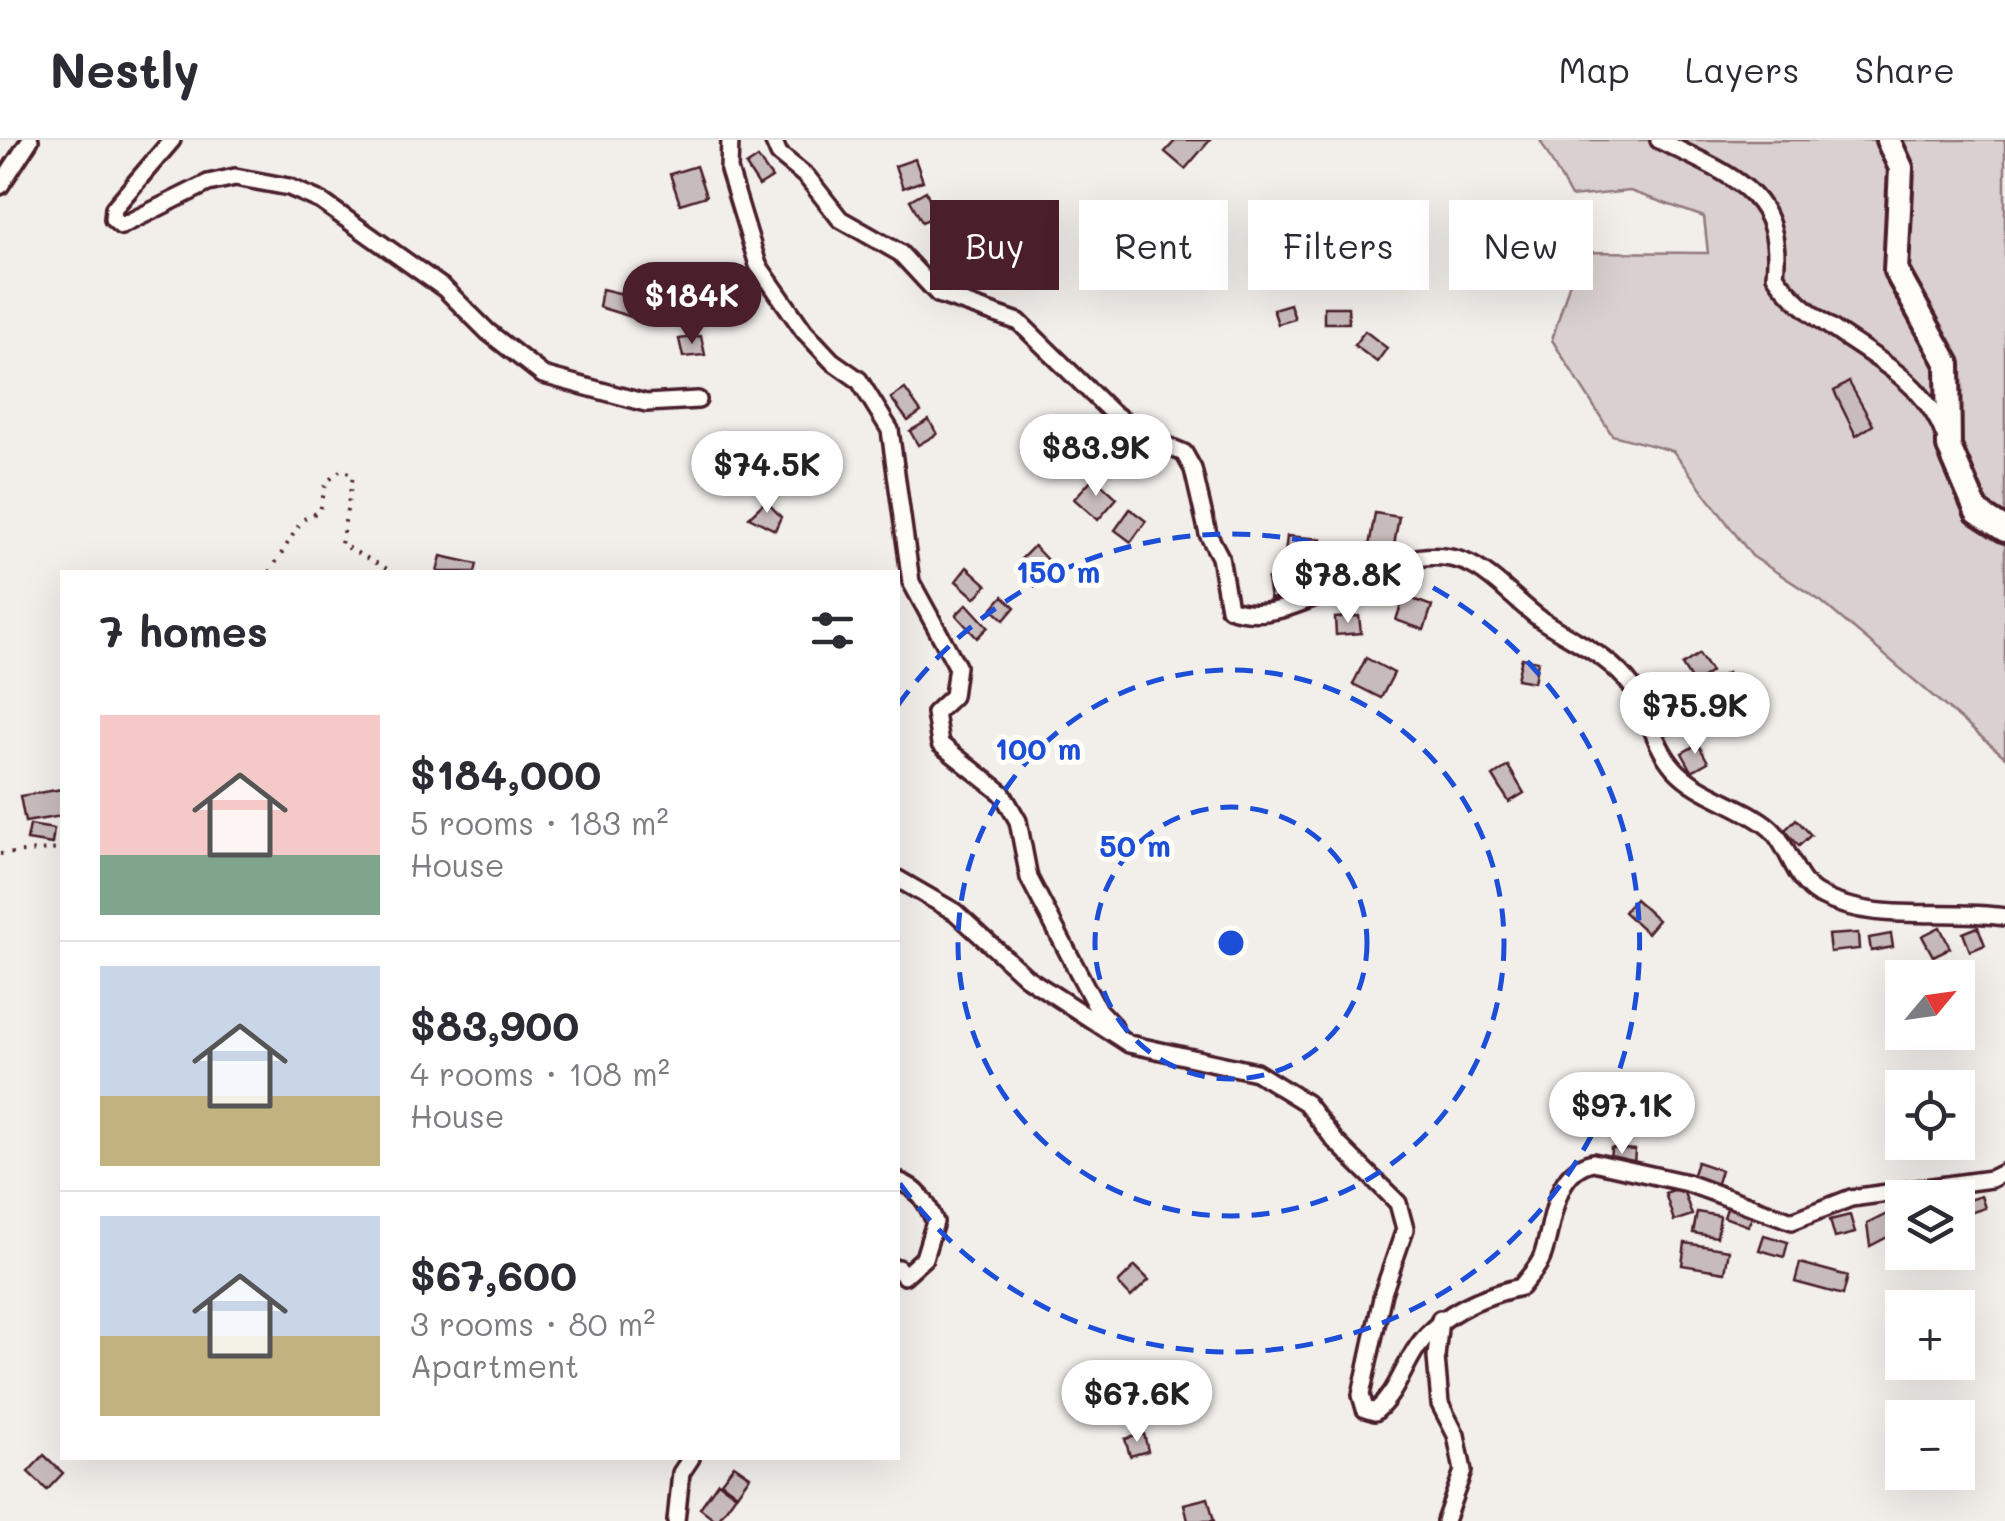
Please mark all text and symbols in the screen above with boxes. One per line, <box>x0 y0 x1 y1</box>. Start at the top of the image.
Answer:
text: Nestly <box>50 38 200 100</box>
text: Map <box>1558 46 1630 92</box>
text: Layers <box>1685 46 1800 92</box>
text: Share <box>1855 46 1955 92</box>
chip: Buy <box>930 200 1059 290</box>
chip: Rent <box>1079 200 1228 290</box>
chip: Filters <box>1248 200 1429 290</box>
chip: New <box>1449 200 1593 290</box>
pin: $184K <box>622 262 762 347</box>
text: $184K <box>644 273 740 315</box>
pin: $83.9K <box>1015 414 1177 499</box>
text: $83.9K <box>1042 425 1150 467</box>
pin: $74.5K <box>686 431 848 516</box>
text: $74.5K <box>713 442 821 484</box>
pin: $78.8K <box>1267 541 1429 626</box>
text: 150 m <box>1016 551 1100 591</box>
text: $78.8K <box>1294 552 1402 594</box>
text: 7 homes <box>100 603 268 658</box>
icon: filters <box>805 603 860 658</box>
pin: $75.9K <box>1614 672 1776 757</box>
text: $75.9K <box>1642 683 1748 725</box>
text: 100 m <box>995 728 1081 768</box>
text: $184,000 <box>410 746 601 801</box>
icon: home <box>180 755 300 875</box>
text: 5 rooms · 183 m² <box>410 801 669 843</box>
text: 50 m <box>1099 825 1171 865</box>
text: House <box>410 843 505 885</box>
centre of rings <box>1213 925 1249 961</box>
north arrow <box>1885 960 1975 1050</box>
map controls <box>1885 960 1975 1490</box>
text: $83,900 <box>410 997 579 1052</box>
icon: home <box>180 1006 300 1126</box>
text: 4 rooms · 108 m² <box>410 1052 670 1094</box>
button: locate <box>1885 1070 1975 1160</box>
pin: $97.1K <box>1541 1072 1703 1157</box>
text: $97.1K <box>1571 1083 1673 1125</box>
text: House <box>410 1094 505 1136</box>
button: layers <box>1885 1180 1975 1270</box>
text: $67,600 <box>410 1247 577 1302</box>
icon: home <box>180 1256 300 1376</box>
button: + <box>1885 1290 1975 1380</box>
text: 3 rooms · 80 m² <box>410 1302 655 1344</box>
text: Apartment <box>410 1344 579 1386</box>
pin: $67.6K <box>1056 1360 1218 1445</box>
text: $67.6K <box>1083 1371 1191 1413</box>
button: − <box>1885 1400 1975 1490</box>

